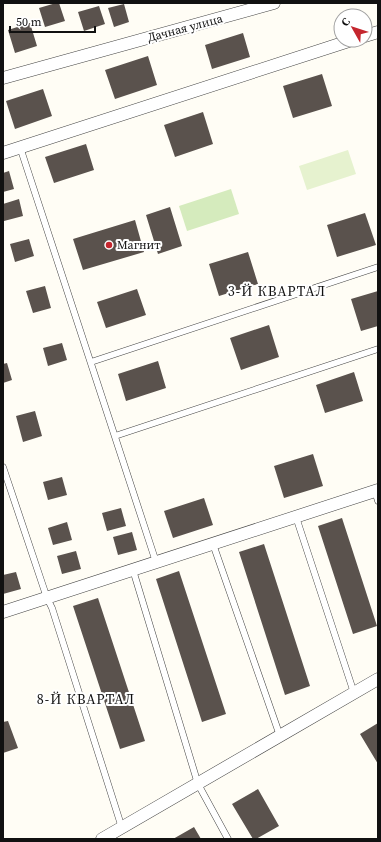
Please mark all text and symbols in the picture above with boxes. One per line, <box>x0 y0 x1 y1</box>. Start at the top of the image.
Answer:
scale bar <box>10 8 95 34</box>
north arrow <box>333 8 373 48</box>
street label: Дачная улица <box>146 10 225 46</box>
text: 50 m <box>16 14 42 30</box>
text: С <box>338 15 354 29</box>
place label: Магнит <box>117 237 161 253</box>
marker: Магнит <box>104 240 114 250</box>
district label: 3-Й КВАРТАЛ <box>228 281 326 301</box>
district label: 8-Й КВАРТАЛ <box>37 689 135 709</box>

